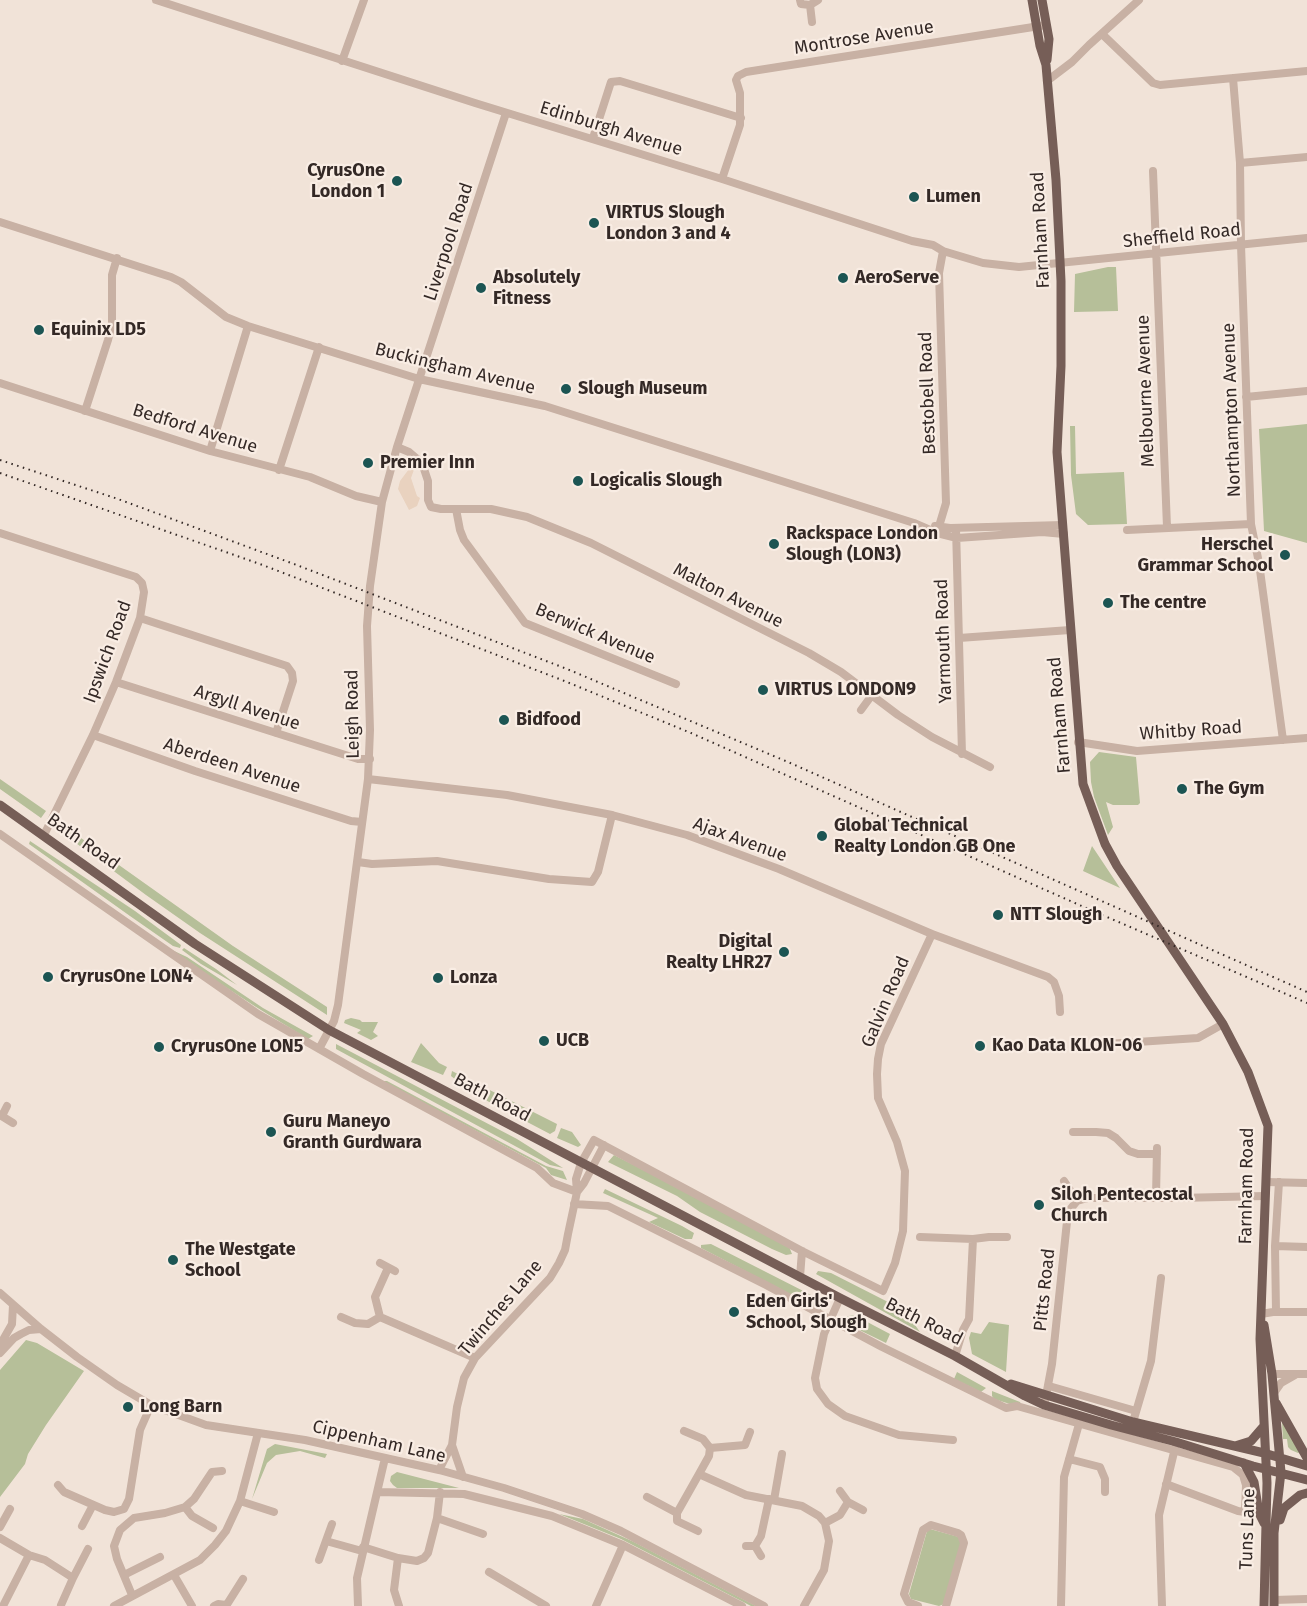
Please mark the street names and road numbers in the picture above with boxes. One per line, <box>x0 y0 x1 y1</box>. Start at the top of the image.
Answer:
street label: Montrose Avenue <box>793 16 935 60</box>
street label: Edinburgh Avenue <box>537 97 685 161</box>
street label: Farnham Road <box>1027 171 1055 289</box>
street label: Liverpool Road <box>420 180 478 304</box>
street label: Sheffield Road <box>1122 219 1242 253</box>
street label: Melbourne Avenue <box>1133 314 1159 468</box>
street label: Northampton Avenue <box>1218 322 1246 498</box>
street label: Bestobell Road <box>915 331 941 455</box>
street label: Buckingham Avenue <box>373 339 537 399</box>
street label: Bedford Avenue <box>130 400 260 458</box>
street label: Malton Avenue <box>669 559 787 633</box>
street label: Yarmouth Road <box>931 578 957 704</box>
street label: Ipswich Road <box>79 598 137 706</box>
street label: Berwick Avenue <box>532 599 658 669</box>
street label: Farnham Road <box>1044 656 1076 774</box>
street label: Leigh Road <box>341 669 365 759</box>
street label: Argyll Avenue <box>191 681 303 735</box>
street label: Whitby Road <box>1139 717 1243 745</box>
street label: Aberdeen Avenue <box>161 734 303 798</box>
street label: Bath Road <box>42 809 124 875</box>
street label: Ajax Avenue <box>690 813 790 867</box>
street label: Galvin Road <box>857 953 915 1051</box>
street label: Bath Road <box>450 1069 534 1127</box>
street label: Farnham Road <box>1235 1127 1259 1245</box>
street label: Pitts Road <box>1030 1247 1060 1333</box>
street label: Twinches Lane <box>455 1256 547 1360</box>
street label: Bath Road <box>882 1293 966 1351</box>
street label: Cippenham Lane <box>310 1416 448 1468</box>
street label: Tuns Lane <box>1236 1488 1260 1570</box>

